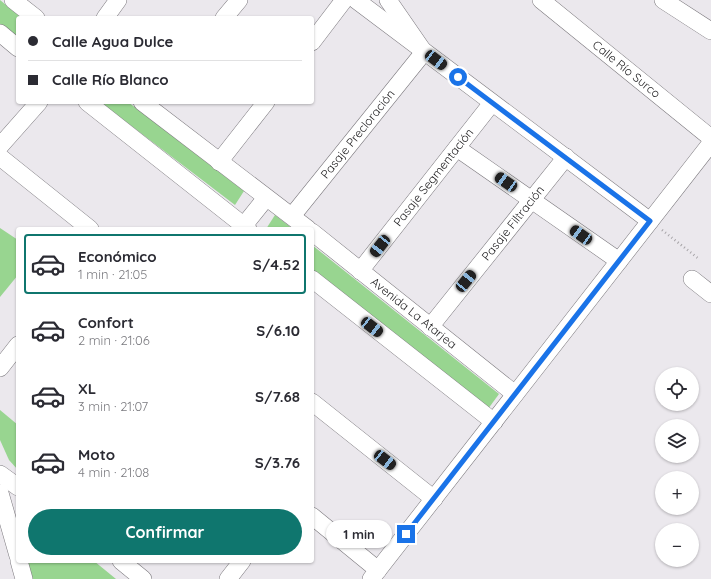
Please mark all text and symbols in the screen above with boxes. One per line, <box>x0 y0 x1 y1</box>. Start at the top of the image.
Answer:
text: Calle Agua Dulce <box>52 32 173 51</box>
street label: Calle Río Surco <box>590 37 664 101</box>
car <box>423 48 449 72</box>
route start <box>449 68 467 86</box>
text: Calle Río Blanco <box>52 70 169 89</box>
street label: Pasaje Precloración <box>317 86 398 181</box>
street label: Pasaje Segmentación <box>390 125 476 229</box>
car <box>493 170 519 194</box>
street label: Pasaje Filtración <box>478 182 547 263</box>
car <box>568 223 594 247</box>
car <box>368 233 392 259</box>
icon: car <box>30 246 66 282</box>
text: Económico <box>78 247 157 266</box>
text: S/4.52 <box>253 255 300 274</box>
text: 1 min · 21:05 <box>78 266 147 282</box>
car <box>454 268 478 294</box>
street label: Avenida La Atarjea <box>368 274 460 352</box>
icon: car <box>30 312 66 348</box>
text: Confort <box>78 313 134 332</box>
car <box>359 315 385 339</box>
text: S/6.10 <box>256 321 300 340</box>
text: 2 min · 21:06 <box>78 332 150 348</box>
map controls <box>655 367 699 567</box>
button: locate <box>655 367 699 411</box>
icon: car <box>30 378 66 414</box>
text: XL <box>78 379 96 398</box>
text: S/7.68 <box>255 387 300 406</box>
text: 3 min · 21:07 <box>78 398 148 414</box>
button: layers <box>655 419 699 463</box>
icon: car <box>30 444 66 480</box>
text: Moto <box>78 445 115 464</box>
car <box>372 448 398 472</box>
text: S/3.76 <box>255 453 300 472</box>
text: 4 min · 21:08 <box>78 464 149 480</box>
button: + <box>655 471 699 515</box>
button: Confirmar <box>28 509 302 555</box>
callout: 1 min <box>326 520 392 548</box>
button: − <box>655 523 699 567</box>
route end <box>397 525 415 543</box>
text: 1 min <box>343 526 375 542</box>

